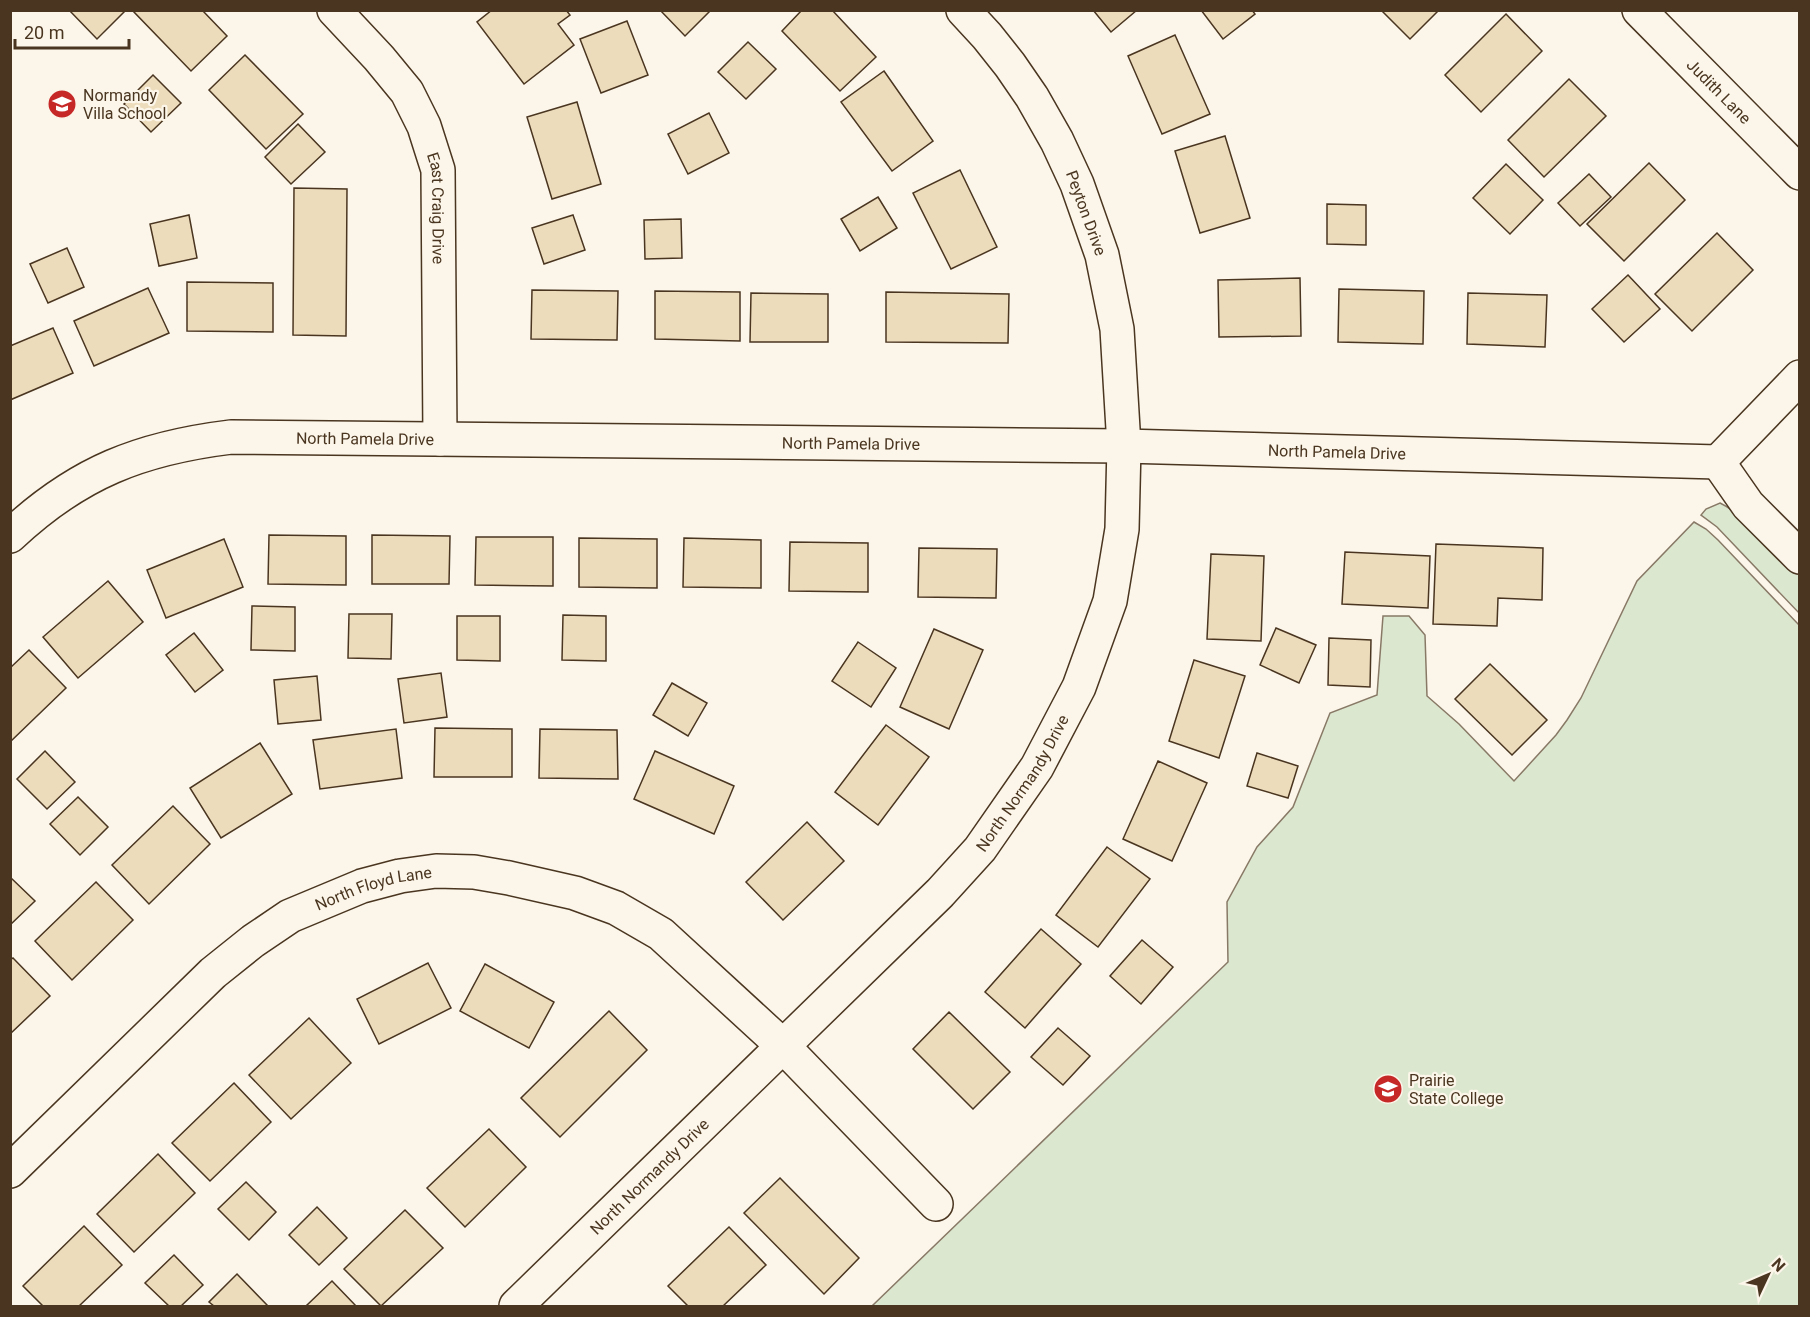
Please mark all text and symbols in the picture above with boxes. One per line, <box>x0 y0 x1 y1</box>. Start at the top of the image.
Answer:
scale bar <box>15 12 129 50</box>
text: 20 m <box>24 22 64 43</box>
street label: Judith Lane <box>1683 55 1755 127</box>
place label: Normandy Villa School <box>83 86 166 123</box>
school or university icon: Normandy Villa School <box>46 88 78 120</box>
street label: East Craig Drive <box>423 150 448 264</box>
street label: Peyton Drive <box>1062 168 1110 258</box>
street label: North Pamela Drive <box>296 428 434 449</box>
street label: North Pamela Drive <box>782 433 920 453</box>
street label: North Pamela Drive <box>1268 440 1406 463</box>
street label: North Normandy Drive <box>972 711 1072 855</box>
street label: North Floyd Lane <box>312 862 433 914</box>
place label: Prairie State College <box>1409 1071 1503 1108</box>
school or university icon: Prairie State College <box>1372 1073 1404 1105</box>
street label: North Normandy Drive <box>586 1114 713 1238</box>
north arrow <box>1738 1245 1798 1305</box>
text: N <box>1768 1254 1789 1276</box>

